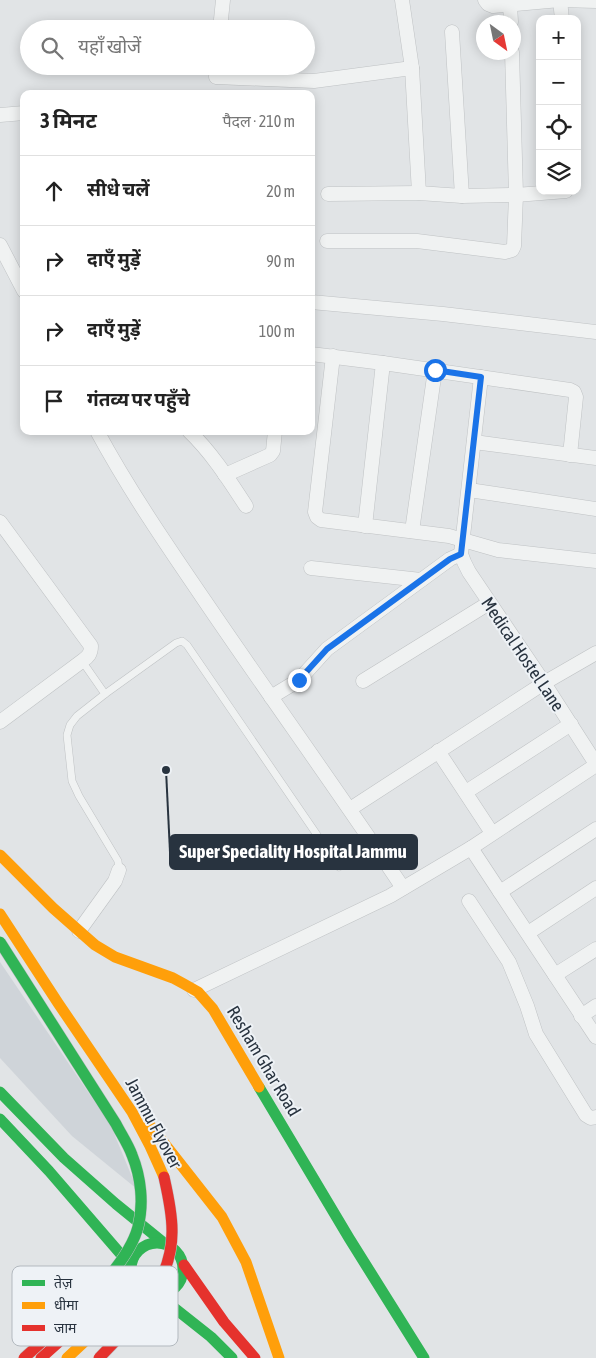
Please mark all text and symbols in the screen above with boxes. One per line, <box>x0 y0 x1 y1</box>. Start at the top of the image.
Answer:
north arrow <box>476 15 521 60</box>
map controls <box>536 15 581 195</box>
button: + <box>536 15 581 60</box>
search box <box>20 20 315 75</box>
icon: search <box>38 34 66 62</box>
text: यहाँ खोजें <box>78 35 141 57</box>
button: − <box>536 60 581 105</box>
button: locate <box>536 105 581 150</box>
text: 3 मिनट <box>40 108 97 132</box>
text: पैदल · 210 m <box>222 112 295 130</box>
button: layers <box>536 150 581 195</box>
icon: ahead <box>40 177 68 205</box>
text: सीधे चलें <box>87 178 150 200</box>
text: 20 m <box>266 182 295 200</box>
icon: right <box>40 247 68 275</box>
text: दाएँ मुड़ें <box>87 248 141 270</box>
text: 90 m <box>266 252 295 270</box>
icon: right <box>40 317 68 345</box>
text: दाएँ मुड़ें <box>87 318 141 340</box>
text: 100 m <box>259 322 295 340</box>
route start <box>424 359 447 382</box>
icon: arrive <box>40 387 68 415</box>
text: गंतव्य पर पहुँचे <box>87 388 190 410</box>
street label: Medical Hostel Lane <box>477 593 569 715</box>
route end <box>288 669 311 692</box>
callout: Super Speciality Hospital Jammu <box>170 835 417 869</box>
text: Super Speciality Hospital Jammu <box>179 840 407 862</box>
street label: Resham Ghar Road <box>223 1002 305 1120</box>
street label: Jammu Flyover <box>121 1074 187 1172</box>
legend <box>12 1266 178 1346</box>
text: तेज़ <box>54 1274 73 1291</box>
text: धीमा <box>54 1297 79 1313</box>
text: जाम <box>54 1320 77 1336</box>

